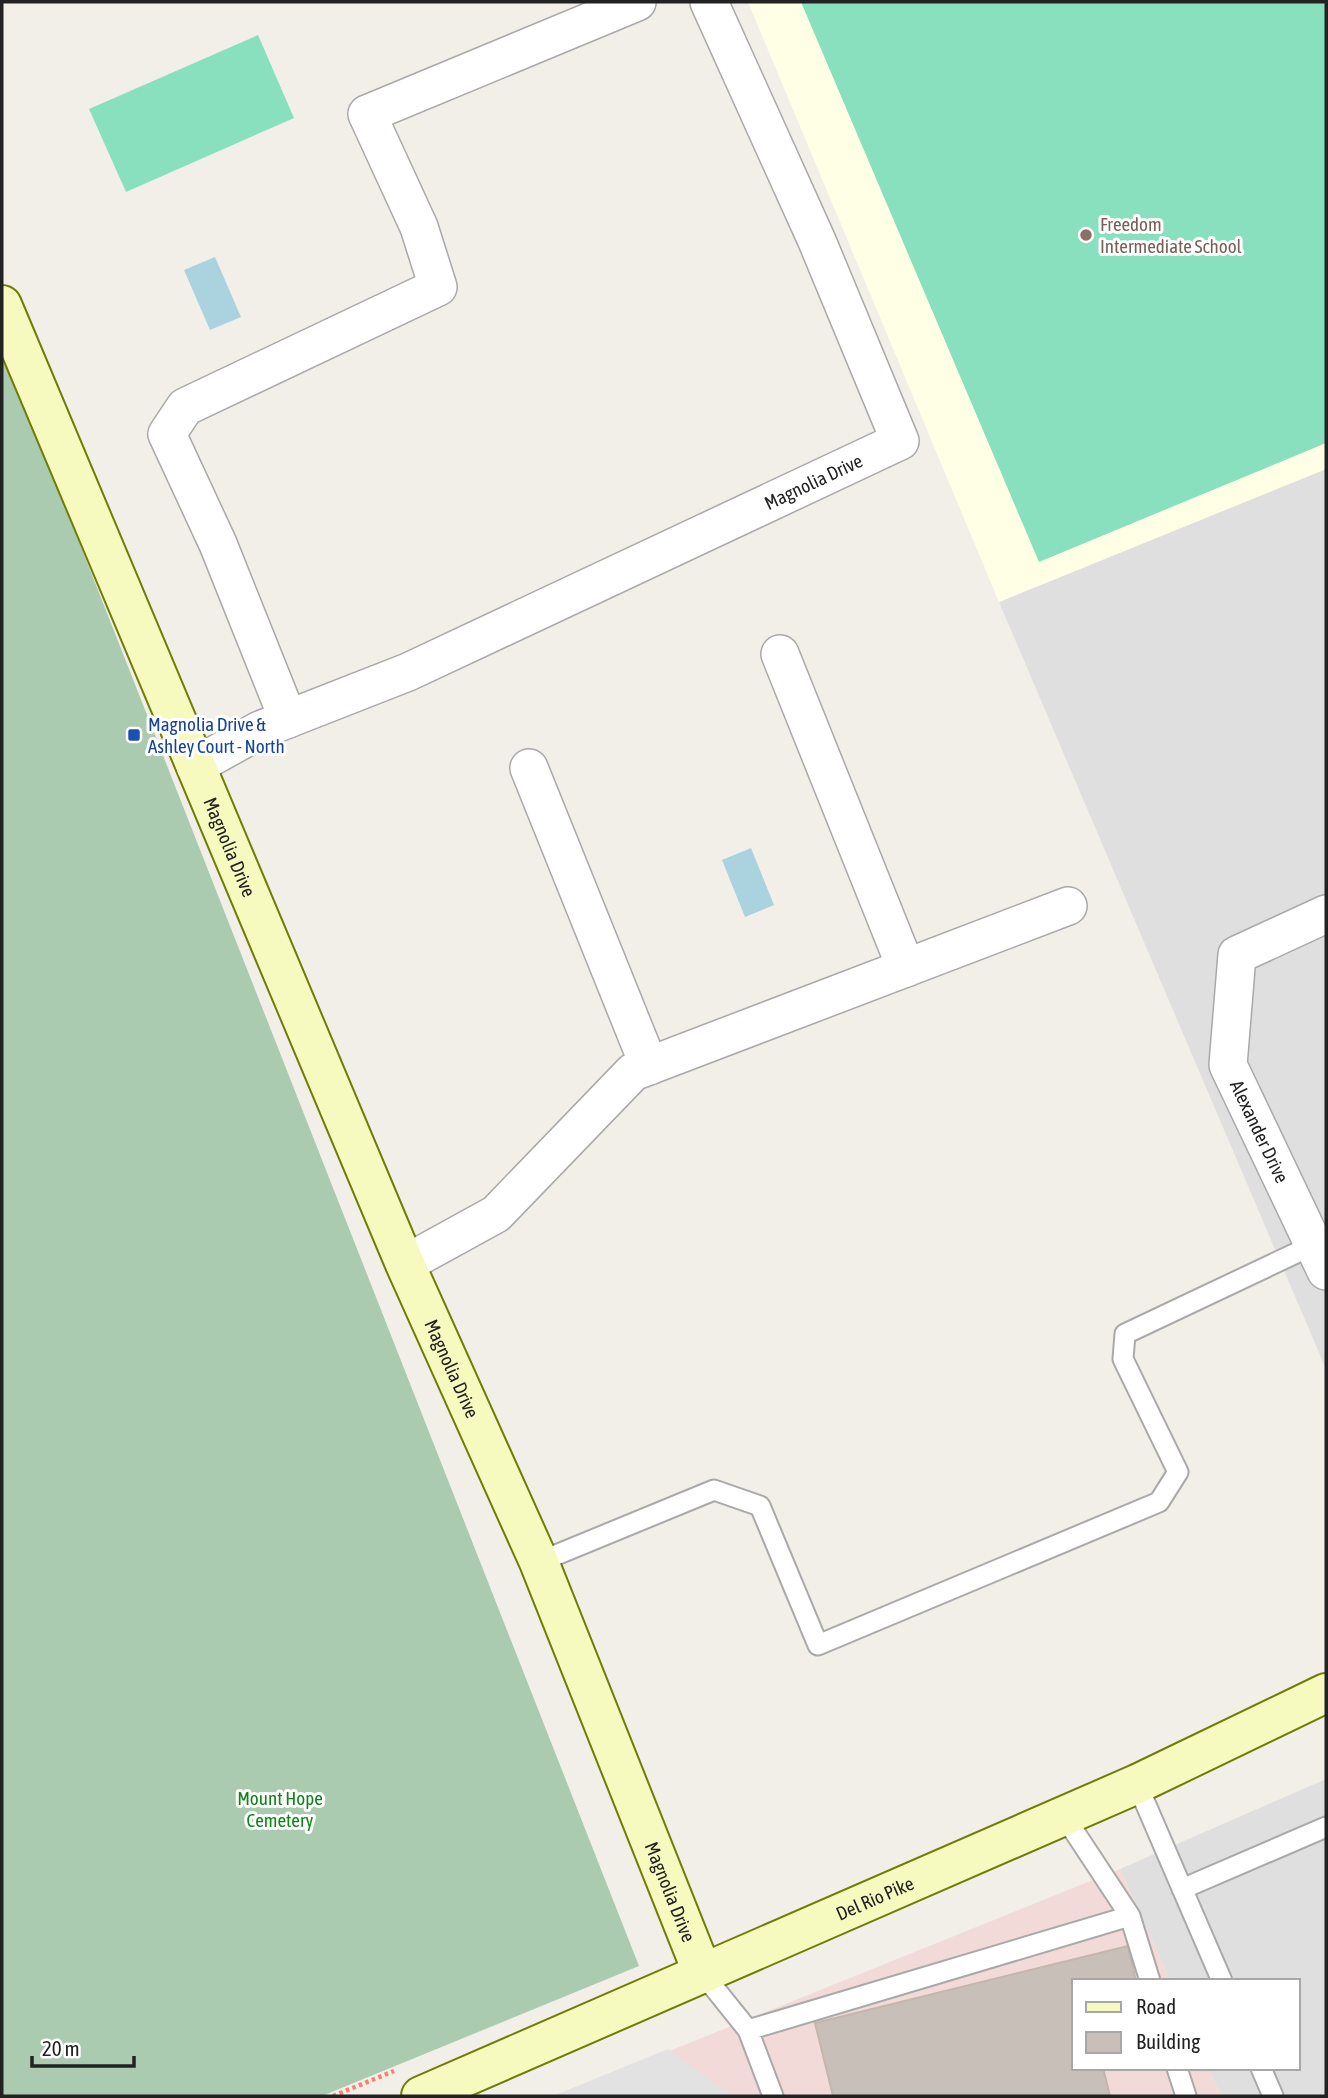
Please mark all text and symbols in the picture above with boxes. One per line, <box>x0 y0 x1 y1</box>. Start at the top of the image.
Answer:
place label: Freedom Intermediate School <box>1100 213 1242 257</box>
marker: Freedom Intermediate School <box>1078 227 1094 243</box>
street label: Magnolia Drive <box>761 449 866 514</box>
place label: Magnolia Drive & Ashley Court - North <box>148 713 285 757</box>
marker: Magnolia Drive & Ashley Court - North <box>126 727 142 743</box>
street label: Magnolia Drive <box>199 794 260 900</box>
street label: Alexander Drive <box>1226 1077 1293 1186</box>
street label: Magnolia Drive <box>420 1316 484 1421</box>
park label: Mount Hope Cemetery <box>237 1787 323 1831</box>
street label: Magnolia Drive <box>641 1839 700 1945</box>
street label: Del Rio Pike <box>833 1872 917 1925</box>
legend <box>1072 1979 1300 2070</box>
text: Road <box>1136 1994 1176 2018</box>
scale bar <box>32 2024 133 2068</box>
text: Building <box>1136 2029 1200 2053</box>
text: 20 m <box>42 2036 80 2060</box>

